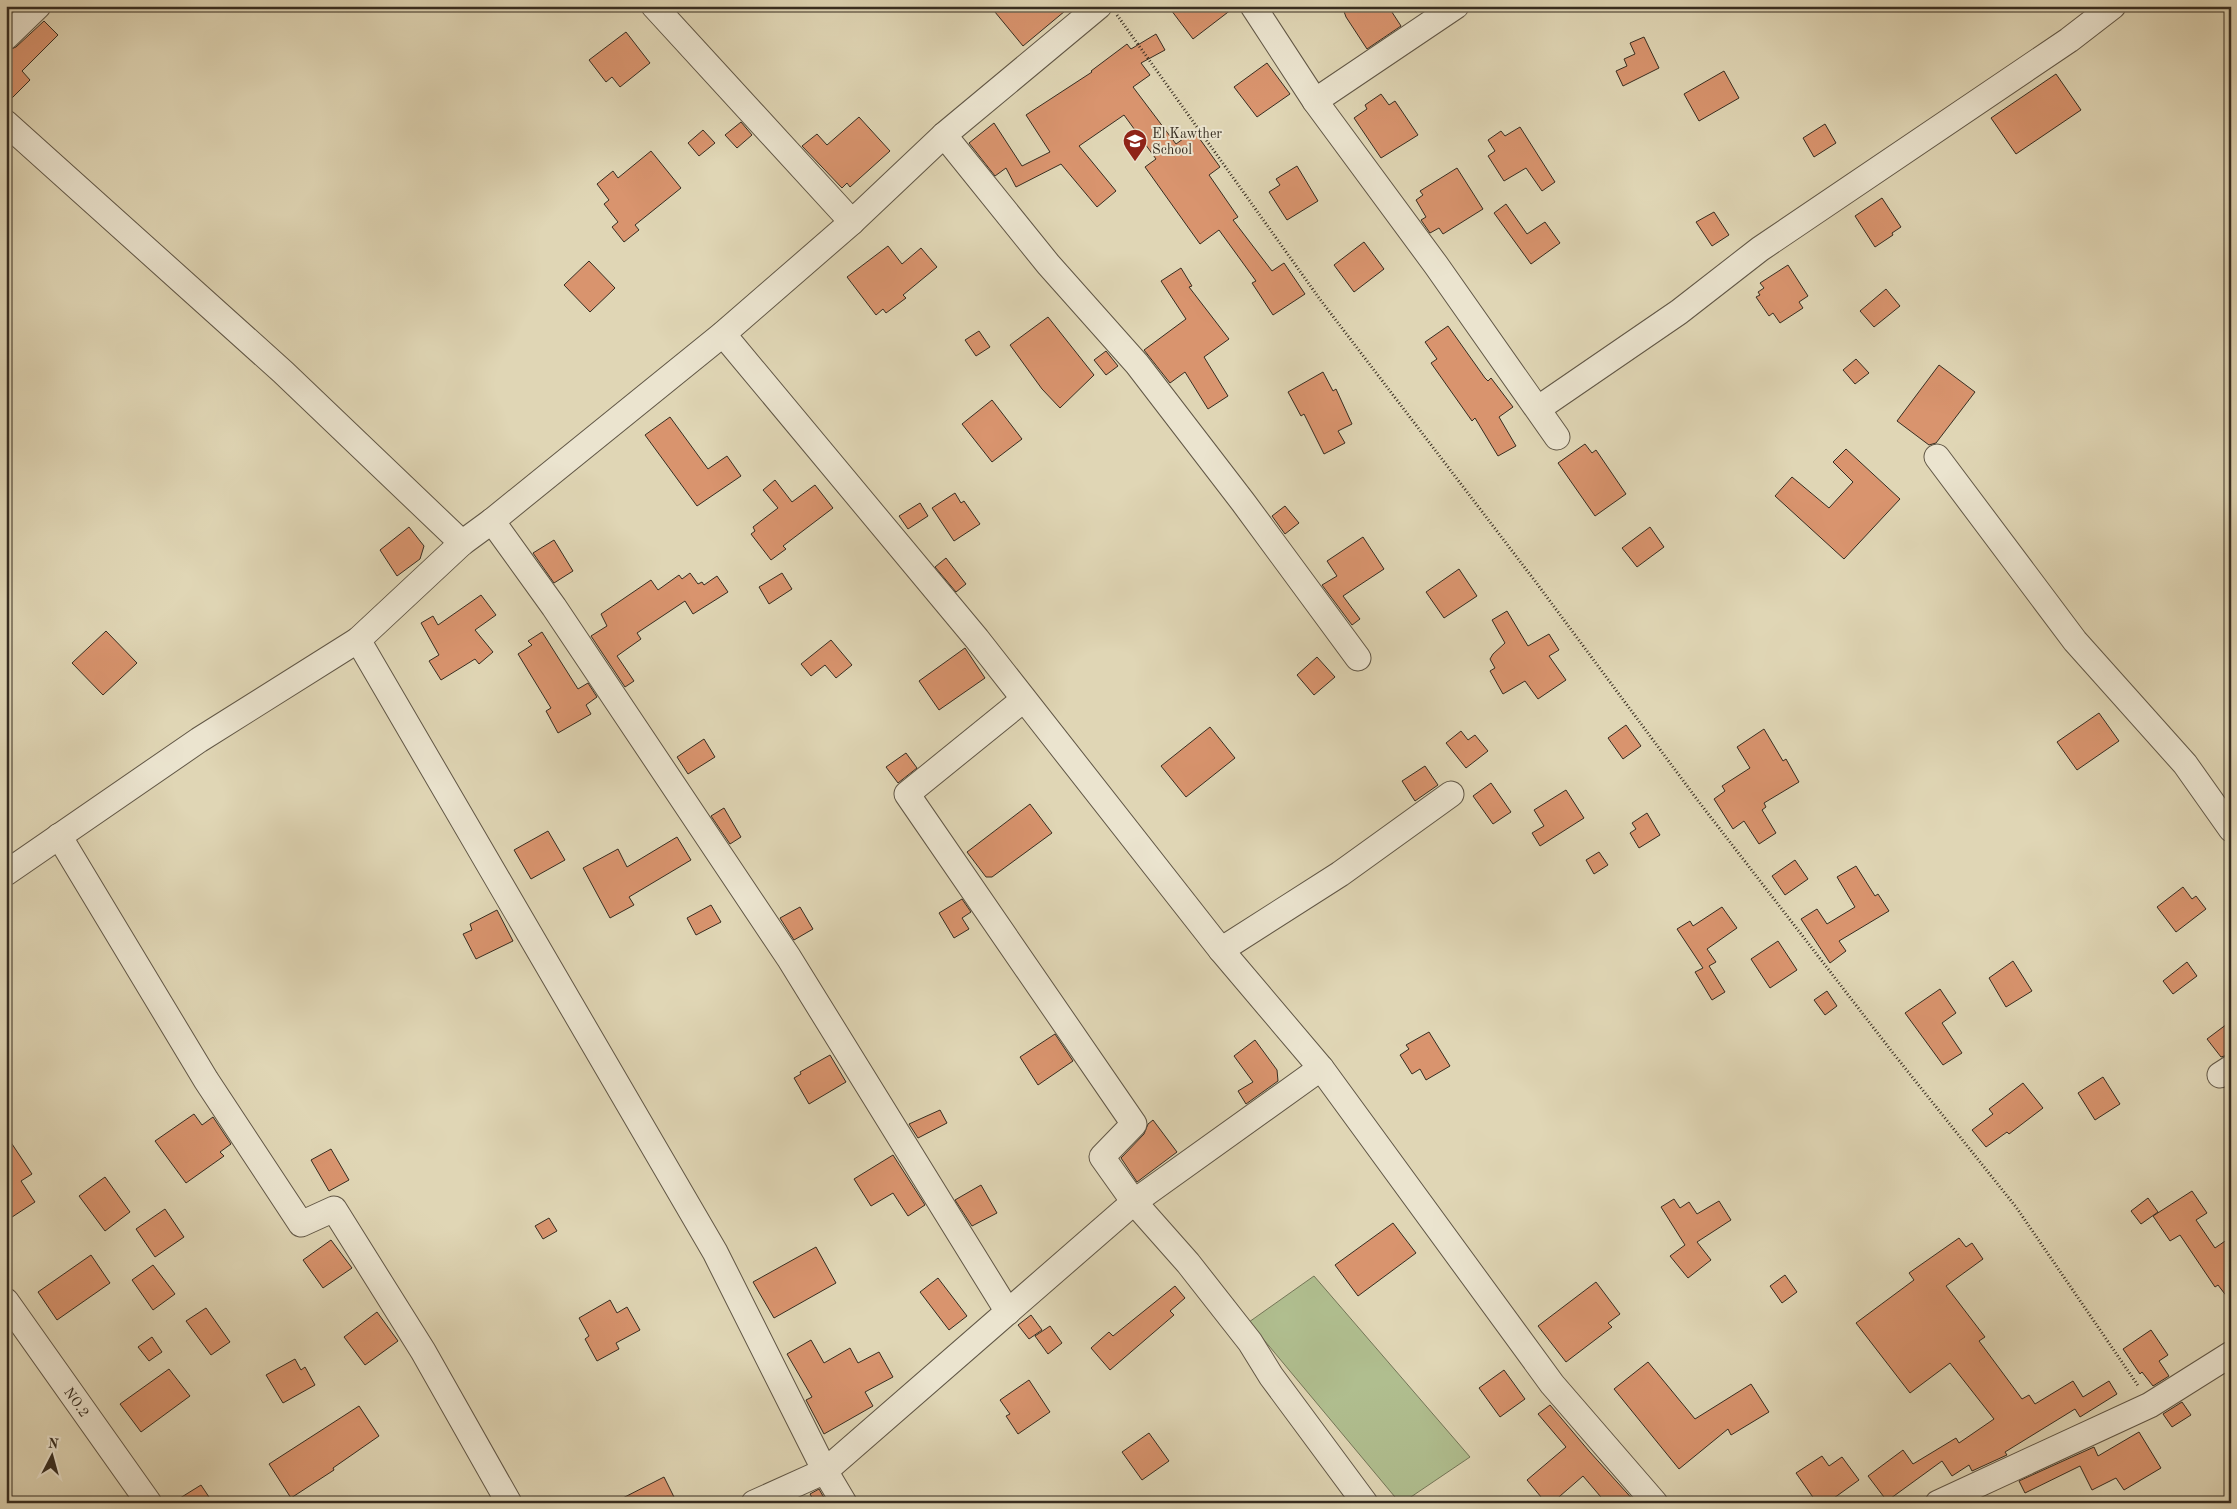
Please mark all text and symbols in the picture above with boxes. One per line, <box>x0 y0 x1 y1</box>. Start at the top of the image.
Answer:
place label: El Kawther School <box>1152 127 1222 157</box>
school or university icon: El Kawther School <box>1122 128 1148 162</box>
street label: NO.2 <box>61 1385 91 1420</box>
north arrow <box>28 1432 78 1482</box>
text: N <box>47 1437 60 1452</box>

